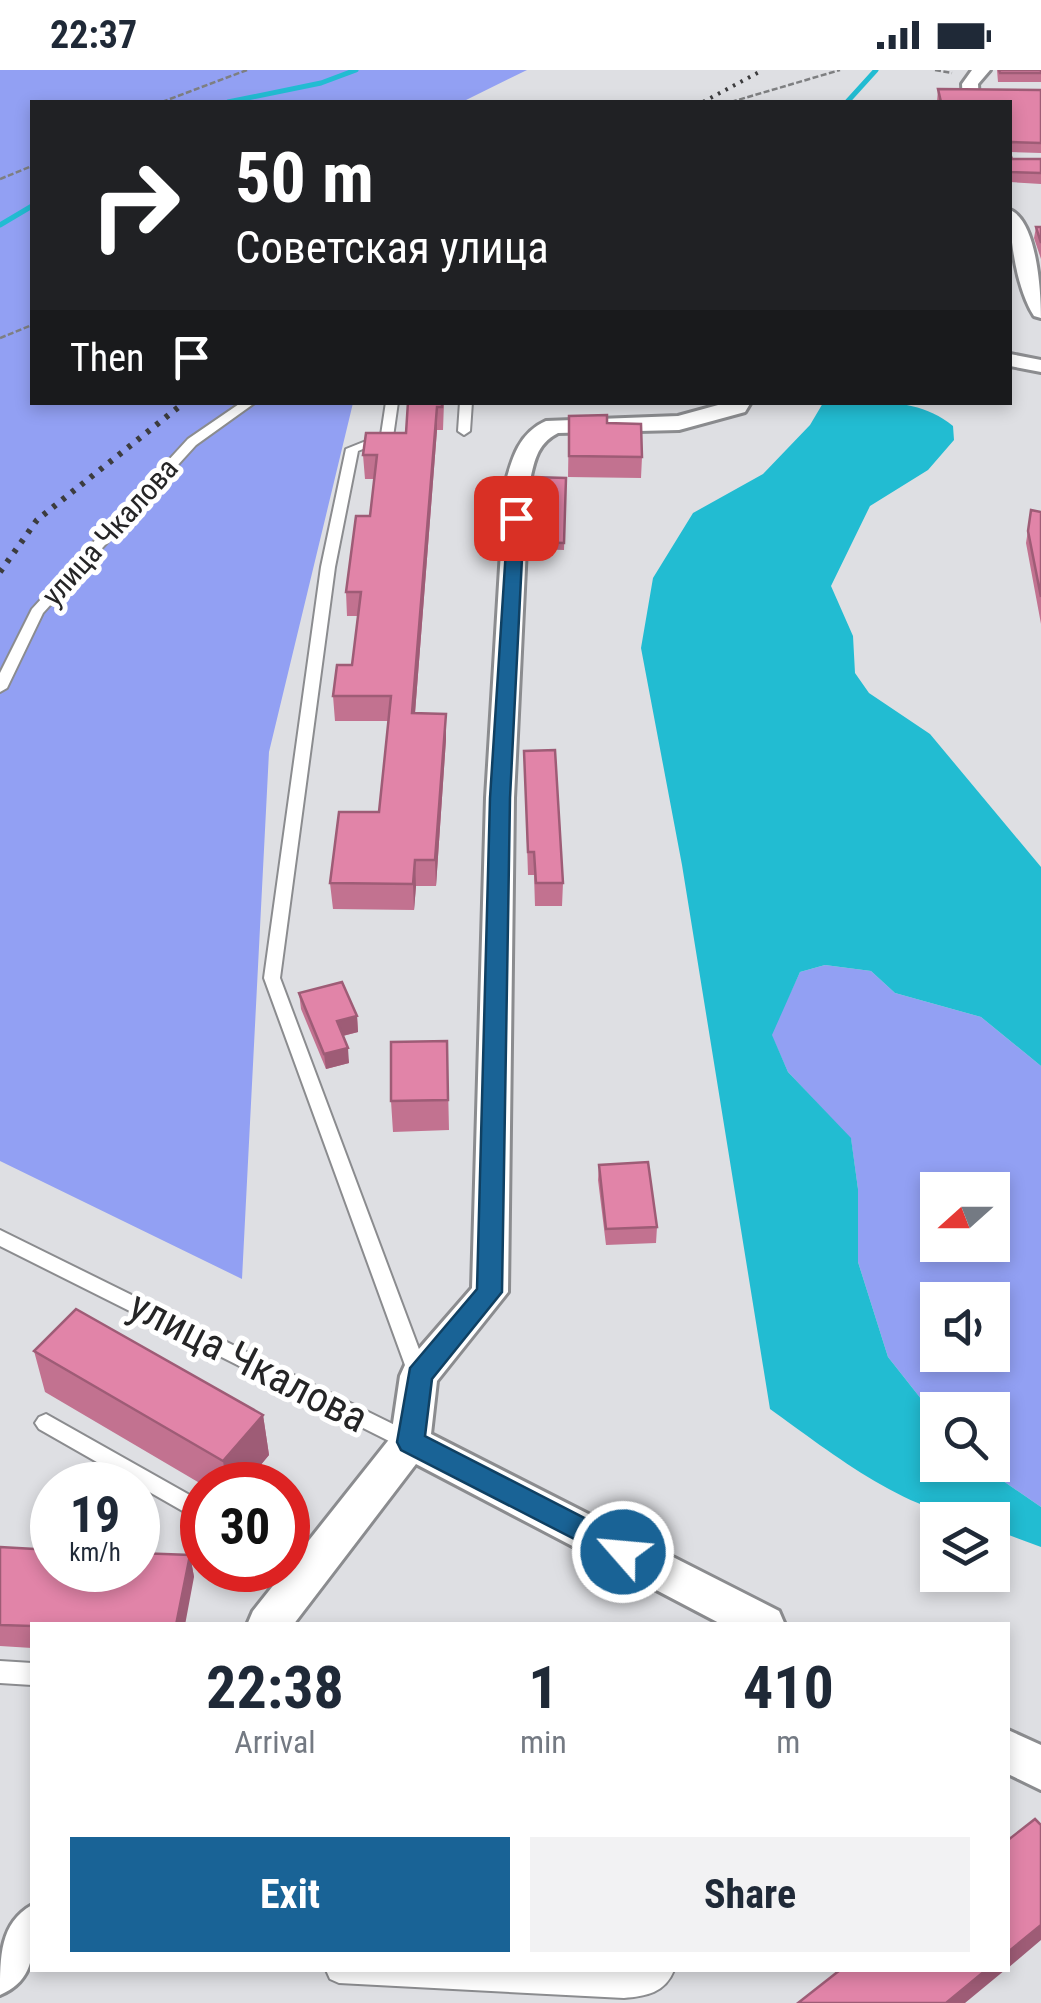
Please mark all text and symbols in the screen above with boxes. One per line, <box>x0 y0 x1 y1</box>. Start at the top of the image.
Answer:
text: 22:37 <box>50 13 137 57</box>
text: 50 m <box>235 137 374 219</box>
icon: right <box>70 140 200 270</box>
text: Советская улица <box>235 221 549 274</box>
icon: arrive <box>164 330 219 385</box>
text: Then <box>70 336 144 380</box>
street label: улица Чкалова <box>34 451 185 613</box>
pin <box>474 476 559 561</box>
icon: arrive <box>489 491 544 546</box>
north arrow <box>920 1172 1010 1262</box>
map controls <box>920 1172 1010 1592</box>
street label: улица Чкалова <box>122 1280 376 1442</box>
button: sound <box>920 1282 1010 1372</box>
button: search <box>920 1392 1010 1482</box>
speed limit sign: 30 <box>180 1462 310 1592</box>
text: 19 <box>70 1486 120 1544</box>
position arrow <box>571 1500 675 1604</box>
button: layers <box>920 1502 1010 1592</box>
text: km/h <box>69 1538 121 1567</box>
text: 22:38 <box>206 1652 344 1723</box>
text: 1 <box>528 1652 559 1723</box>
text: 410 <box>743 1652 834 1723</box>
text: Arrival <box>234 1723 316 1761</box>
text: min <box>520 1723 567 1761</box>
text: m <box>776 1723 800 1761</box>
button: Exit <box>70 1837 510 1952</box>
button: Share <box>530 1837 970 1952</box>

